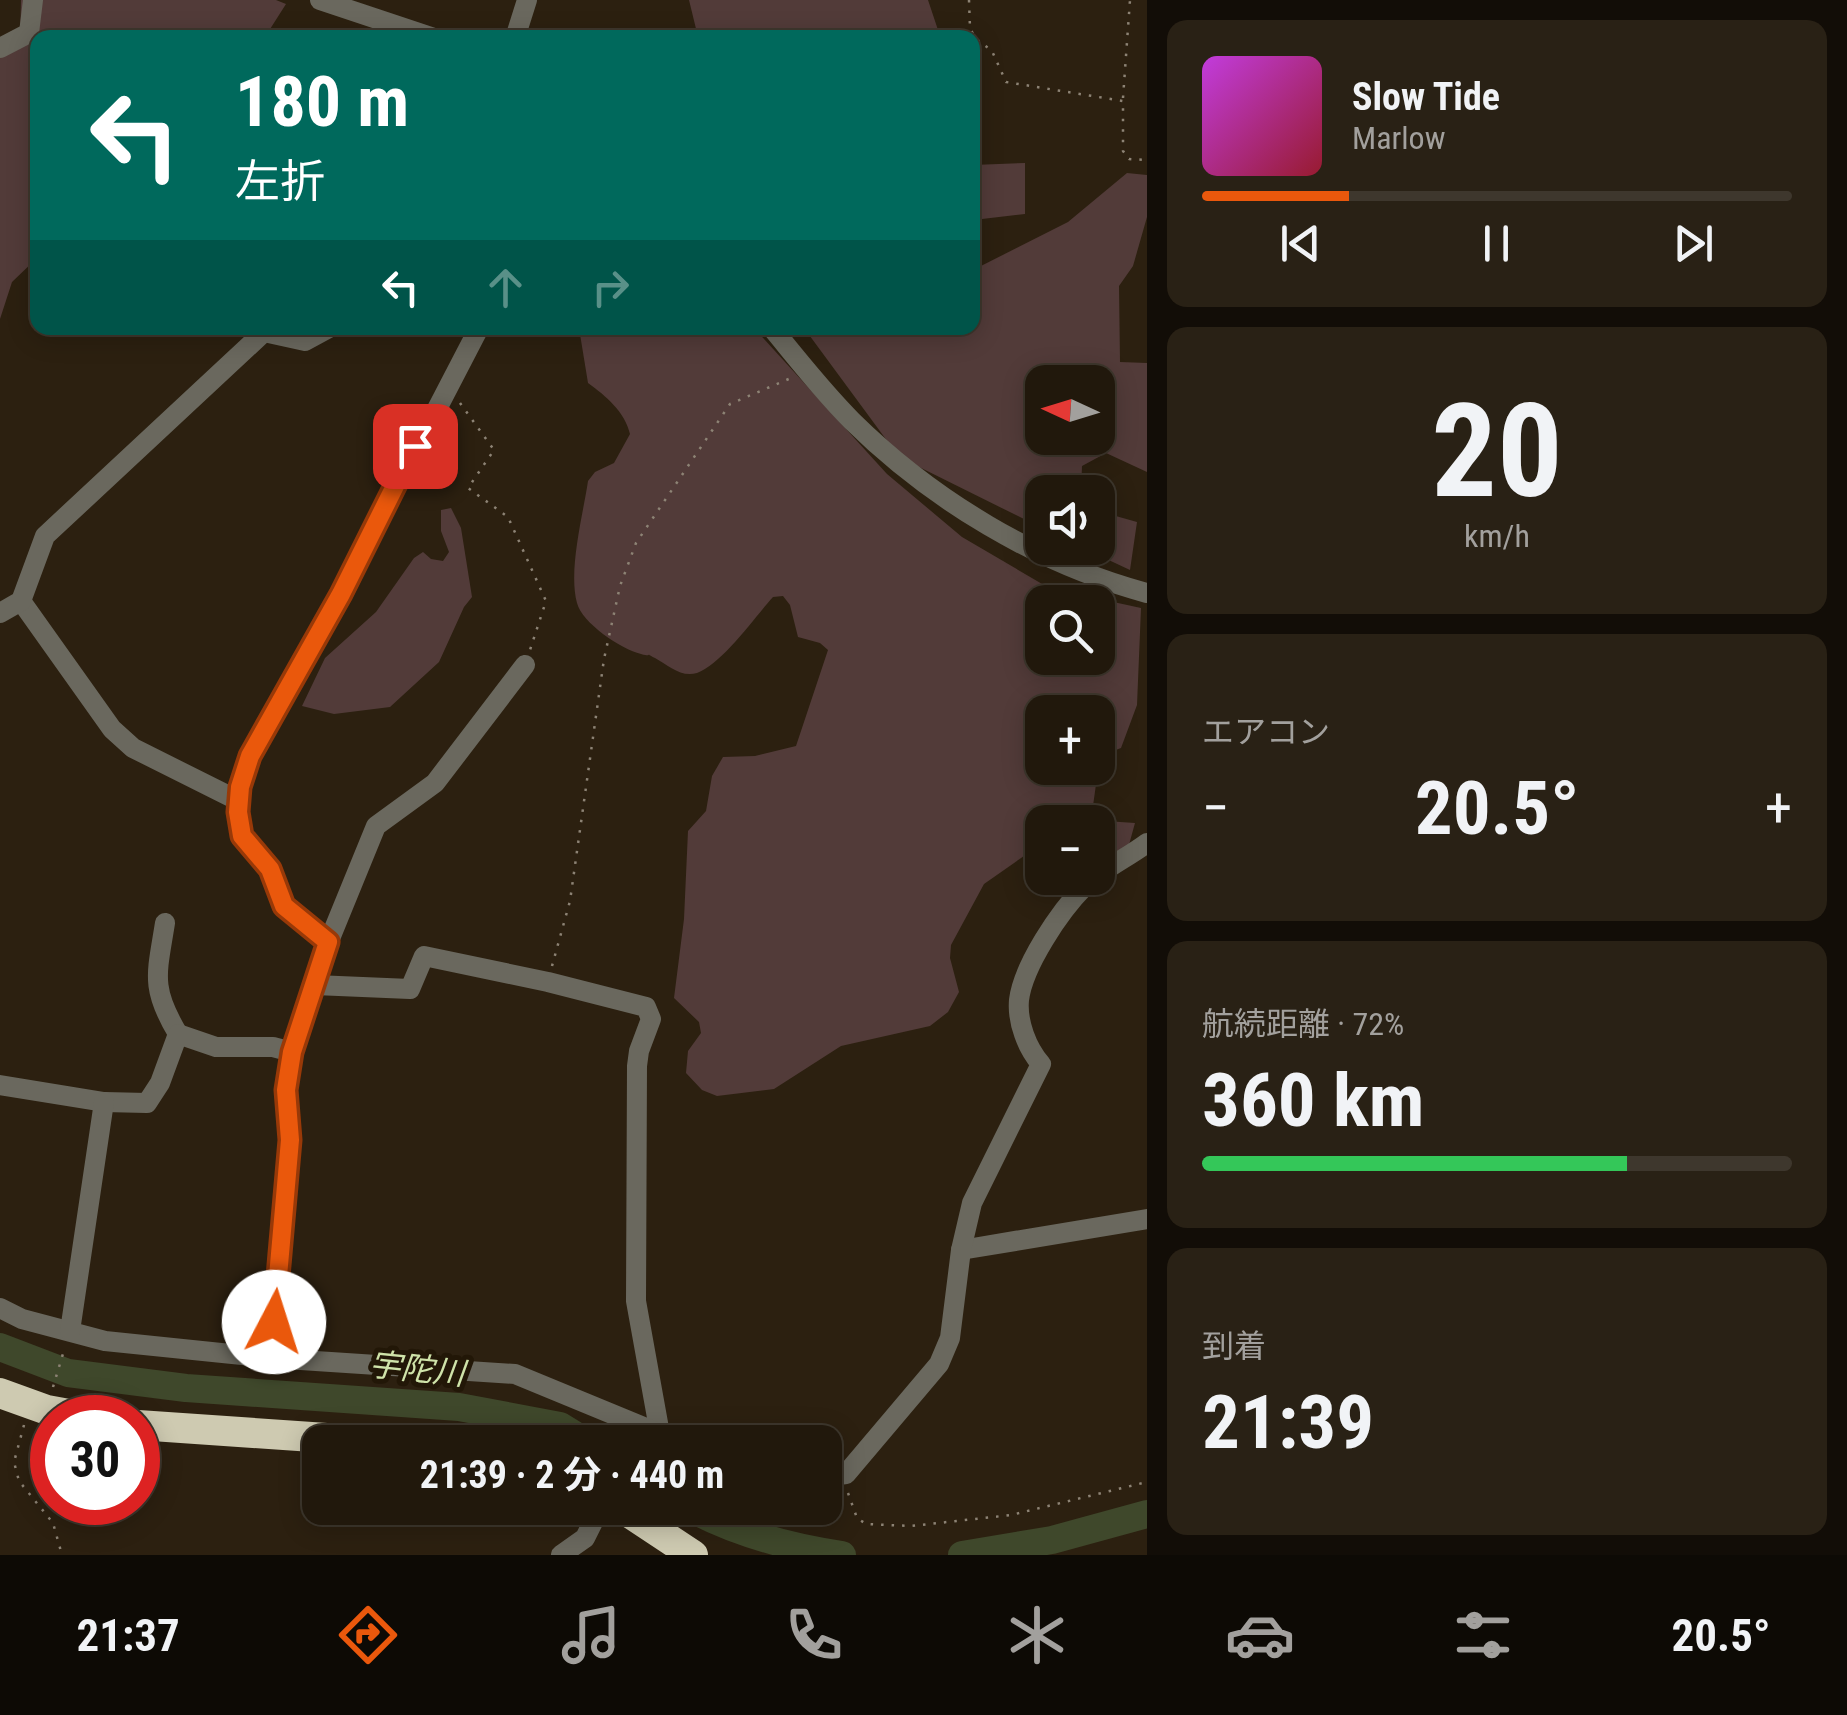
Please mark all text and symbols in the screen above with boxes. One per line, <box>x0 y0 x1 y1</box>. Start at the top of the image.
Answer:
text: 180 m <box>235 61 409 143</box>
icon: left <box>70 70 200 200</box>
text: Slow Tide <box>1352 75 1500 119</box>
text: Marlow <box>1352 119 1445 157</box>
text: 左折 <box>235 155 325 208</box>
icon: previous <box>1273 216 1328 271</box>
icon: pause <box>1469 216 1524 271</box>
icon: next <box>1666 216 1721 271</box>
icon: left <box>373 260 428 315</box>
icon: ahead <box>478 260 533 315</box>
icon: right <box>583 260 638 315</box>
north arrow <box>1025 365 1115 455</box>
map controls <box>1025 365 1115 895</box>
text: 20 <box>1431 375 1563 528</box>
pin <box>373 404 458 489</box>
icon: arrive <box>388 419 443 474</box>
button: sound <box>1025 475 1115 565</box>
text: km/h <box>1464 517 1530 555</box>
button: search <box>1025 585 1115 675</box>
button: + <box>1025 695 1115 785</box>
text: エアコン <box>1202 713 1330 751</box>
text: 20.5° <box>1415 764 1579 852</box>
text: − <box>1202 776 1230 840</box>
text: + <box>1765 776 1792 840</box>
button: − <box>1025 805 1115 895</box>
text: 航続距離 · 72% <box>1202 1005 1404 1043</box>
text: 360 km <box>1202 1056 1424 1144</box>
position arrow <box>222 1270 326 1374</box>
text: 到着 <box>1202 1327 1266 1365</box>
water label: 宇陀川 <box>367 1345 470 1393</box>
text: 21:39 <box>1202 1378 1374 1466</box>
speed limit sign: 30 <box>30 1395 160 1525</box>
text: 21:39 · 2 分 · 440 m <box>420 1453 724 1497</box>
icon: directions <box>333 1600 403 1670</box>
icon: music <box>556 1600 626 1670</box>
icon: phone <box>779 1600 849 1670</box>
icon: climate <box>1002 1600 1072 1670</box>
icon: car <box>1225 1600 1295 1670</box>
icon: filters <box>1448 1600 1518 1670</box>
text: 21:37 <box>77 1609 180 1662</box>
text: 20.5° <box>1672 1609 1770 1662</box>

